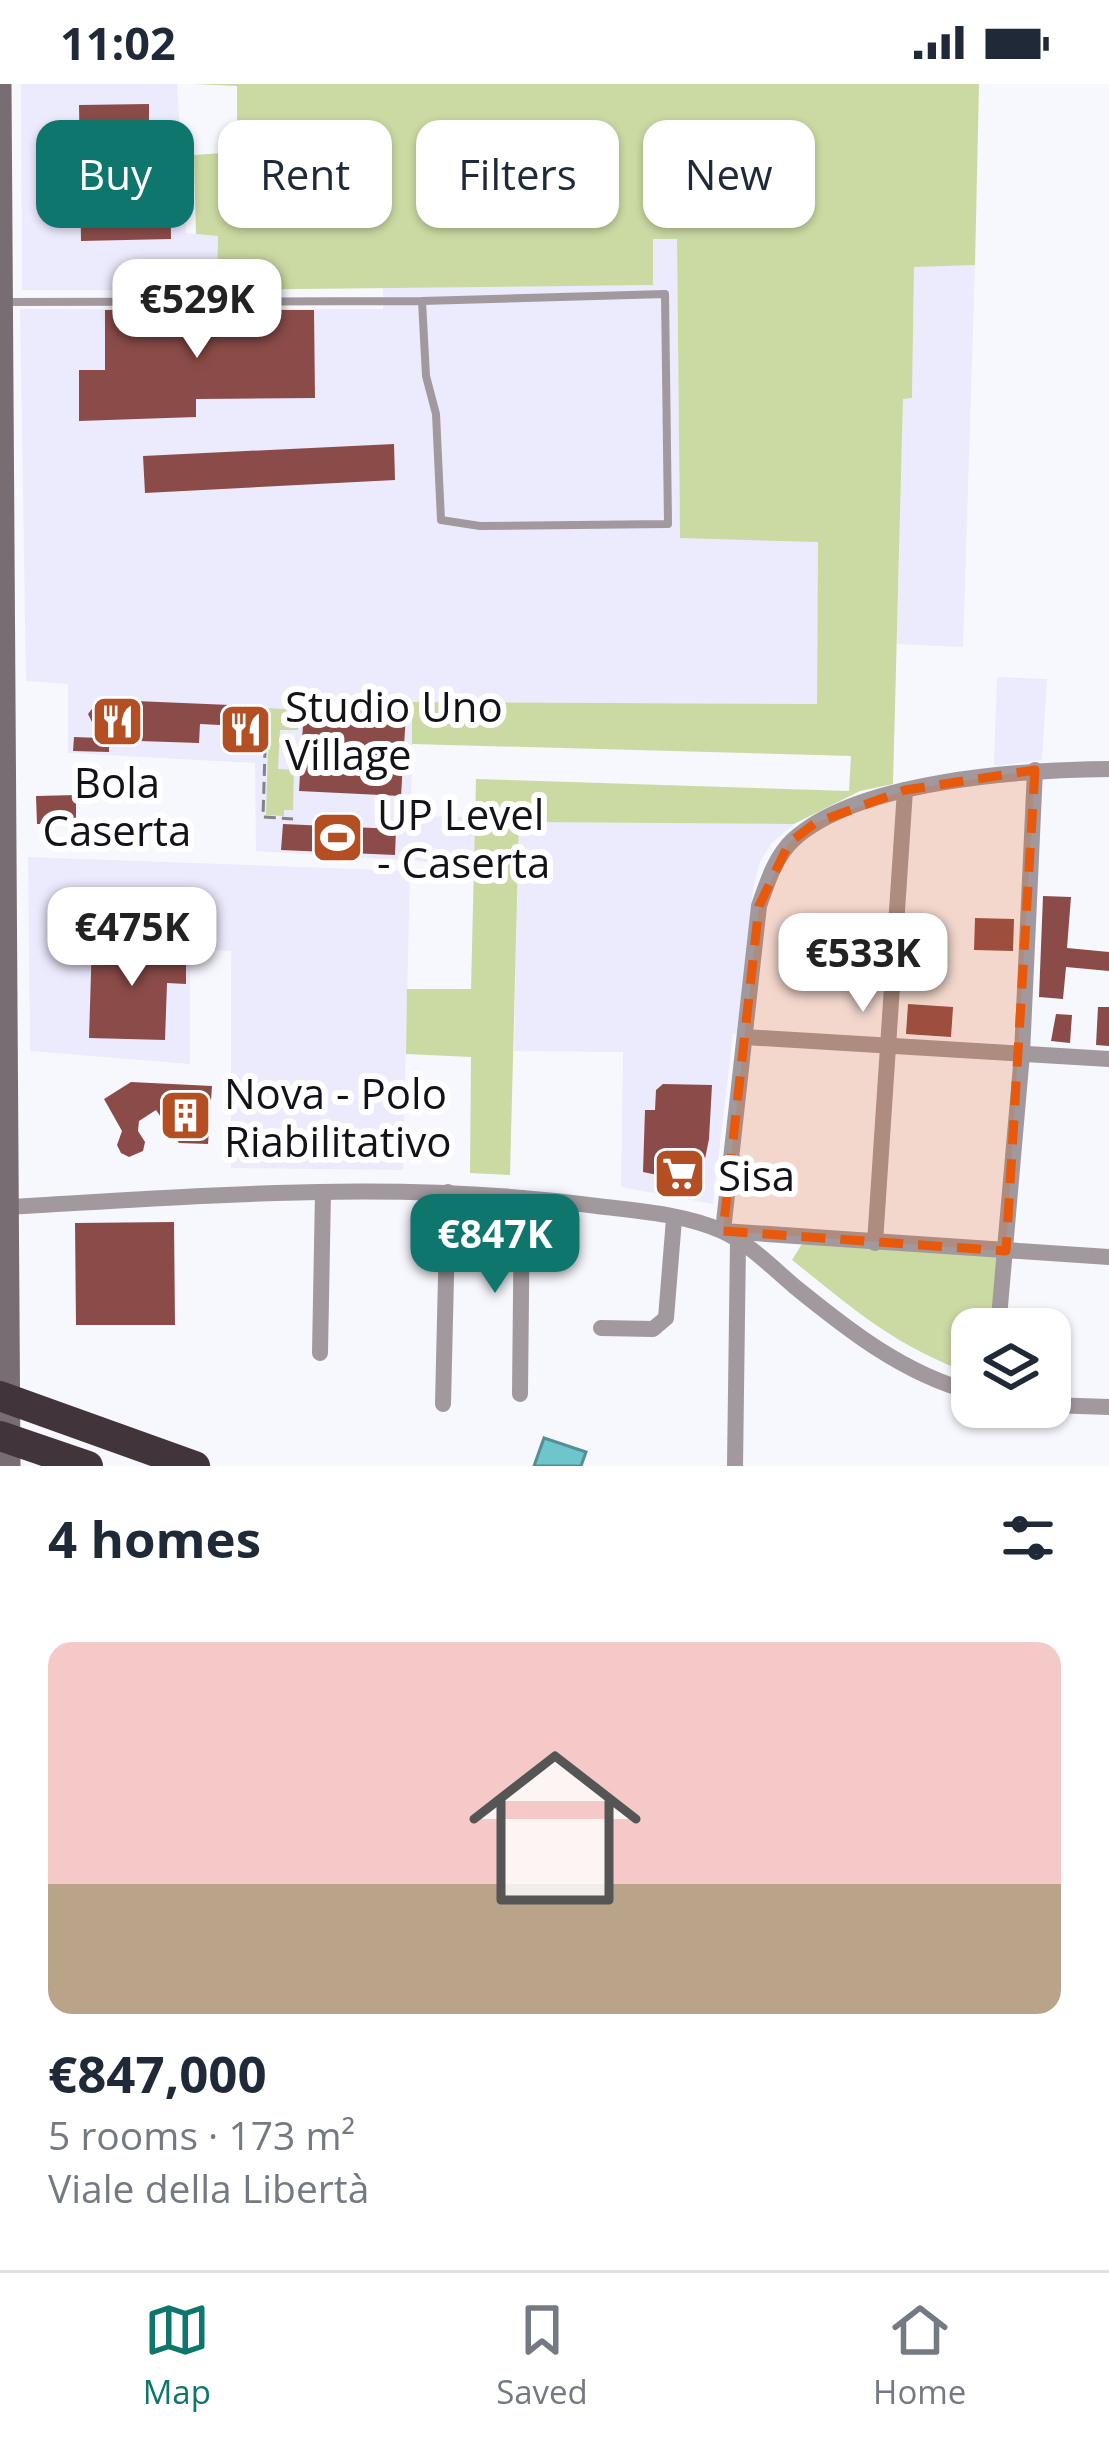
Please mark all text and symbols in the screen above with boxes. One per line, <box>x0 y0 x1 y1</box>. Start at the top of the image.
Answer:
text: 11:02 <box>60 12 176 73</box>
chip: Buy <box>36 120 194 228</box>
chip: Rent <box>218 120 392 228</box>
chip: Filters <box>416 120 619 228</box>
chip: New <box>643 120 815 228</box>
pin: €529K <box>113 259 281 361</box>
text: €529K <box>139 271 255 324</box>
place label: Studio Uno Village <box>285 677 503 782</box>
restaurant icon: Bola Caserta <box>89 694 145 750</box>
restaurant icon: Studio Uno Village <box>218 701 274 757</box>
place label: Bola Caserta <box>43 753 191 858</box>
place label: UP Level - Caserta <box>377 785 550 890</box>
sports icon: UP Level - Caserta <box>310 809 366 865</box>
pin: €475K <box>48 887 216 989</box>
text: €475K <box>74 899 190 952</box>
pin: €533K <box>779 913 947 1015</box>
text: €533K <box>805 925 921 978</box>
place label: Nova - Polo Riabilitativo <box>224 1064 452 1169</box>
building icon: Nova - Polo Riabilitativo <box>157 1088 213 1144</box>
supermarket icon: Sisa <box>651 1146 707 1202</box>
place label: Sisa <box>718 1146 795 1203</box>
pin: €847K <box>411 1194 579 1296</box>
text: €847K <box>437 1206 553 1259</box>
map controls <box>951 1308 1071 1428</box>
button: layers <box>951 1308 1071 1428</box>
text: 4 homes <box>48 1503 261 1573</box>
icon: filters <box>995 1505 1061 1571</box>
icon: home <box>447 1720 663 1936</box>
text: €847,000 <box>48 2038 267 2108</box>
text: 5 rooms · 173 m² <box>48 2108 355 2161</box>
text: Viale della Libertà <box>48 2161 369 2214</box>
tab: Map <box>143 2297 211 2414</box>
tab: Saved <box>496 2297 588 2414</box>
tab: Home <box>873 2297 966 2414</box>

